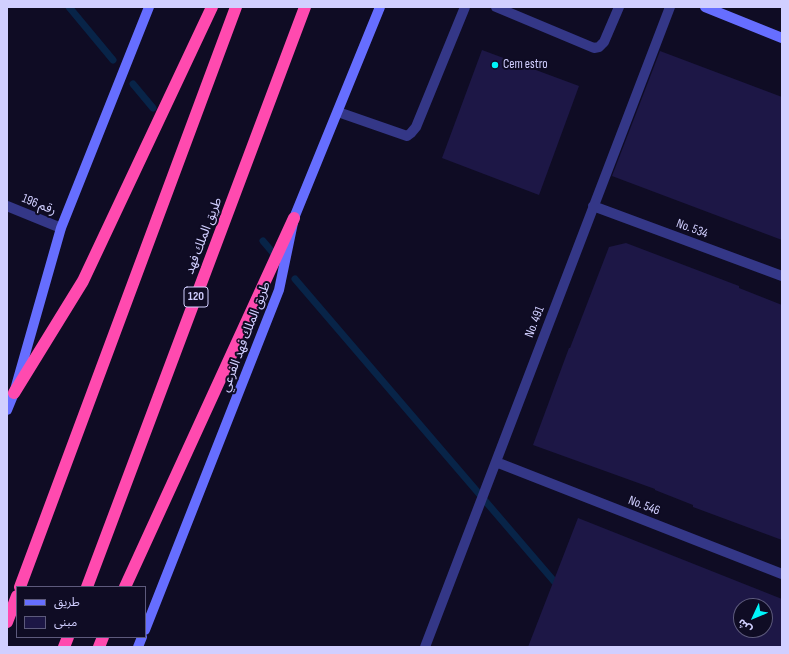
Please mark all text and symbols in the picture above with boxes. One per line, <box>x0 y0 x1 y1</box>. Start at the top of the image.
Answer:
place label: Cem estro <box>503 57 548 73</box>
marker: Cem estro <box>490 60 500 70</box>
street label: رقم 196 <box>20 191 58 219</box>
street label: طريق الملك فهد <box>182 195 226 277</box>
street label: No. 534 <box>674 216 710 242</box>
street label: طريق الملك فهد الفرعي <box>218 280 274 394</box>
road number: 120 <box>184 287 208 307</box>
street label: No. 491 <box>522 304 548 340</box>
street label: No. 546 <box>626 493 662 519</box>
legend <box>16 586 146 638</box>
text: طريق <box>54 595 80 610</box>
north arrow <box>733 598 773 638</box>
text: مبنى <box>54 615 77 630</box>
text: ش <box>735 616 755 636</box>

